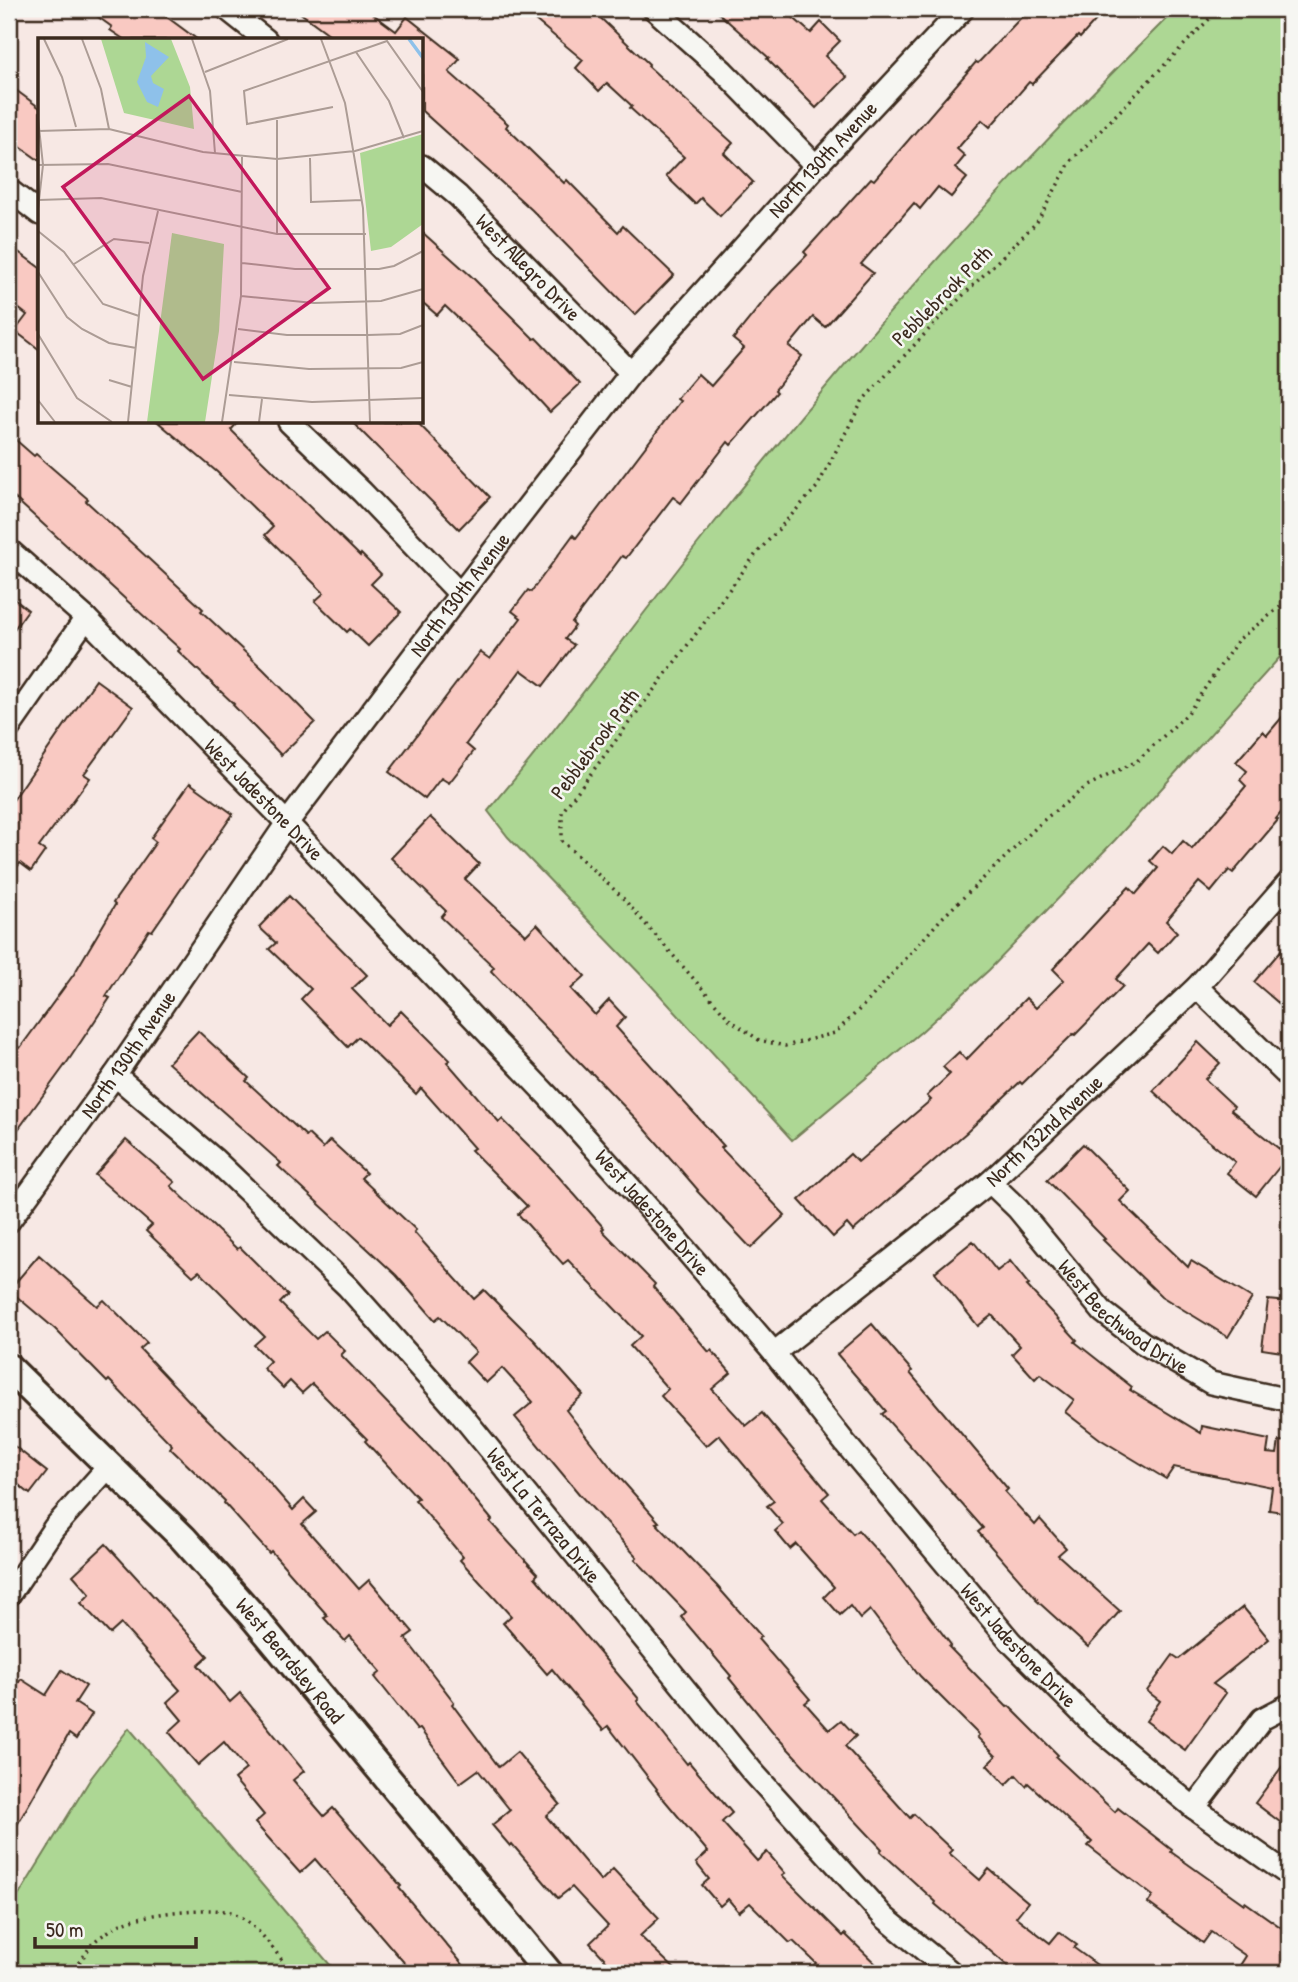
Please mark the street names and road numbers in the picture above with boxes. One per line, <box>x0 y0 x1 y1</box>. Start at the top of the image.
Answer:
street label: North 130th Avenue <box>761 94 884 224</box>
street label: West Allegro Drive <box>469 207 587 327</box>
street label: Pebblebrook Path <box>885 239 998 352</box>
street label: North 130th Avenue <box>403 526 516 662</box>
street label: Pebblebrook Path <box>544 682 646 805</box>
street label: West Jadestone Drive <box>198 732 330 867</box>
street label: North 130th Avenue <box>73 985 183 1124</box>
street label: North 132nd Avenue <box>979 1068 1109 1193</box>
street label: West Jadestone Drive <box>589 1143 717 1282</box>
street label: West Beechwood Drive <box>1051 1253 1194 1381</box>
street label: West La Terraza Drive <box>480 1441 608 1589</box>
street label: West Jadestone Drive <box>954 1577 1083 1714</box>
street label: West Beardsley Road <box>229 1591 351 1729</box>

